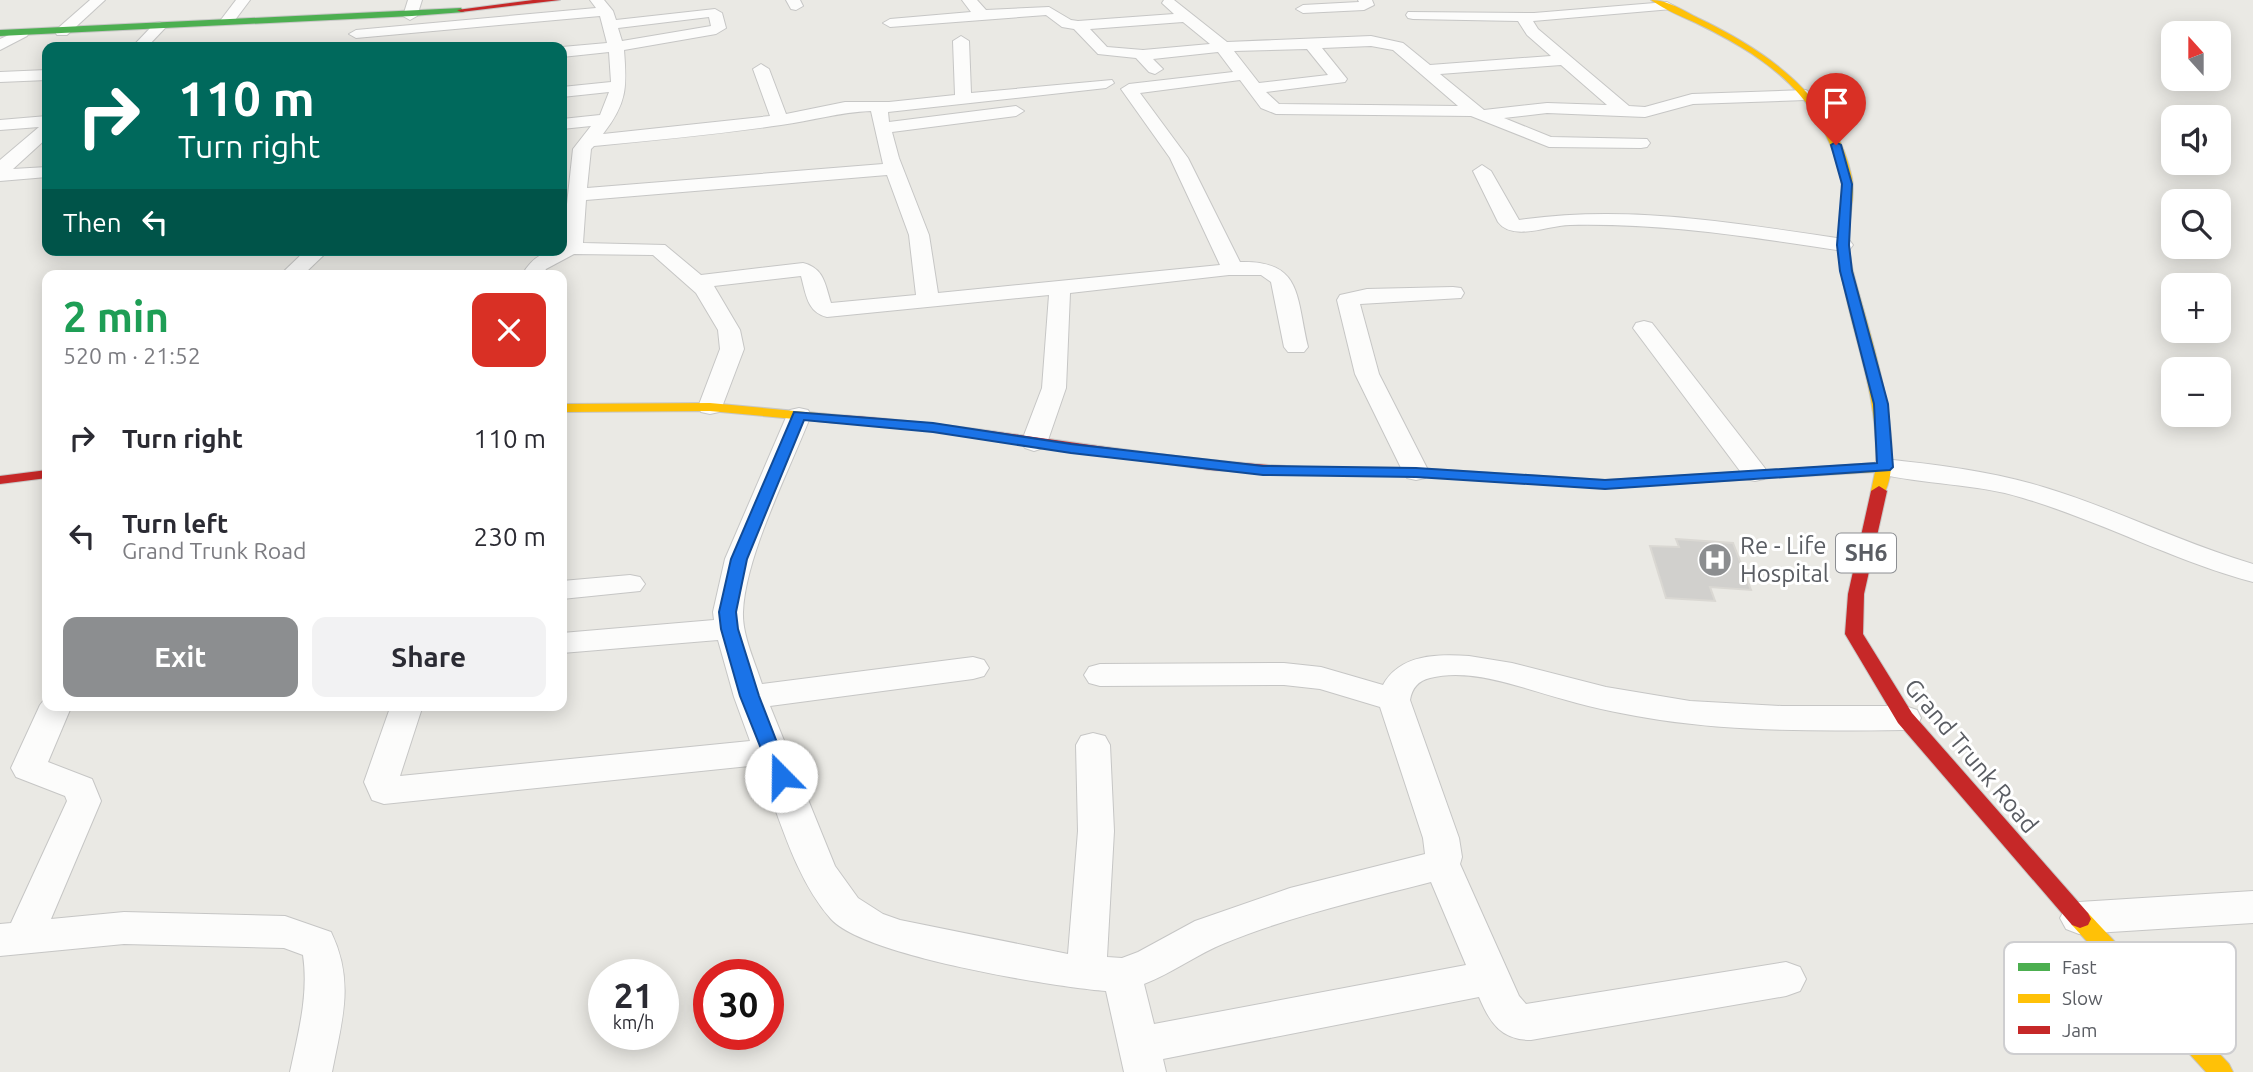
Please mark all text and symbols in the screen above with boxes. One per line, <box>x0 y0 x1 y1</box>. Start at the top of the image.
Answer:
north arrow <box>2161 21 2231 91</box>
map controls <box>2161 21 2231 427</box>
icon: right <box>63 70 154 161</box>
text: 110 m <box>178 70 315 125</box>
pin <box>1806 73 1866 145</box>
icon: arrive <box>1817 84 1855 122</box>
button: sound <box>2161 105 2231 175</box>
text: Turn right <box>178 128 320 164</box>
button: search <box>2161 189 2231 259</box>
icon: left <box>136 203 174 241</box>
text: Then <box>63 208 122 237</box>
button: + <box>2161 273 2231 343</box>
text: 2 min <box>63 293 169 340</box>
button: close <box>472 293 546 367</box>
text: 520 m · 21:52 <box>63 343 201 368</box>
button: − <box>2161 357 2231 427</box>
icon: right <box>63 419 101 457</box>
text: Turn right <box>122 424 243 453</box>
text: 110 m <box>474 424 546 453</box>
text: Turn left <box>122 509 228 538</box>
icon: left <box>63 517 101 555</box>
text: 230 m <box>474 522 546 551</box>
place label: Re - Life Hospital <box>1740 532 1829 587</box>
road number: SH6 <box>1836 534 1896 572</box>
text: Grand Trunk Road <box>122 538 307 563</box>
hospital icon: Re - Life Hospital <box>1696 541 1734 579</box>
button: Exit <box>63 617 298 697</box>
button: Share <box>312 617 546 697</box>
street label: Grand Trunk Road <box>1899 673 2044 838</box>
position arrow <box>744 739 818 813</box>
legend <box>2004 942 2236 1054</box>
text: Fast <box>2062 956 2097 978</box>
speed limit sign: 30 <box>693 959 784 1050</box>
text: 21 <box>614 975 653 1015</box>
text: Slow <box>2062 987 2103 1009</box>
text: km/h <box>613 1012 654 1032</box>
text: Jam <box>2062 1019 2098 1041</box>

